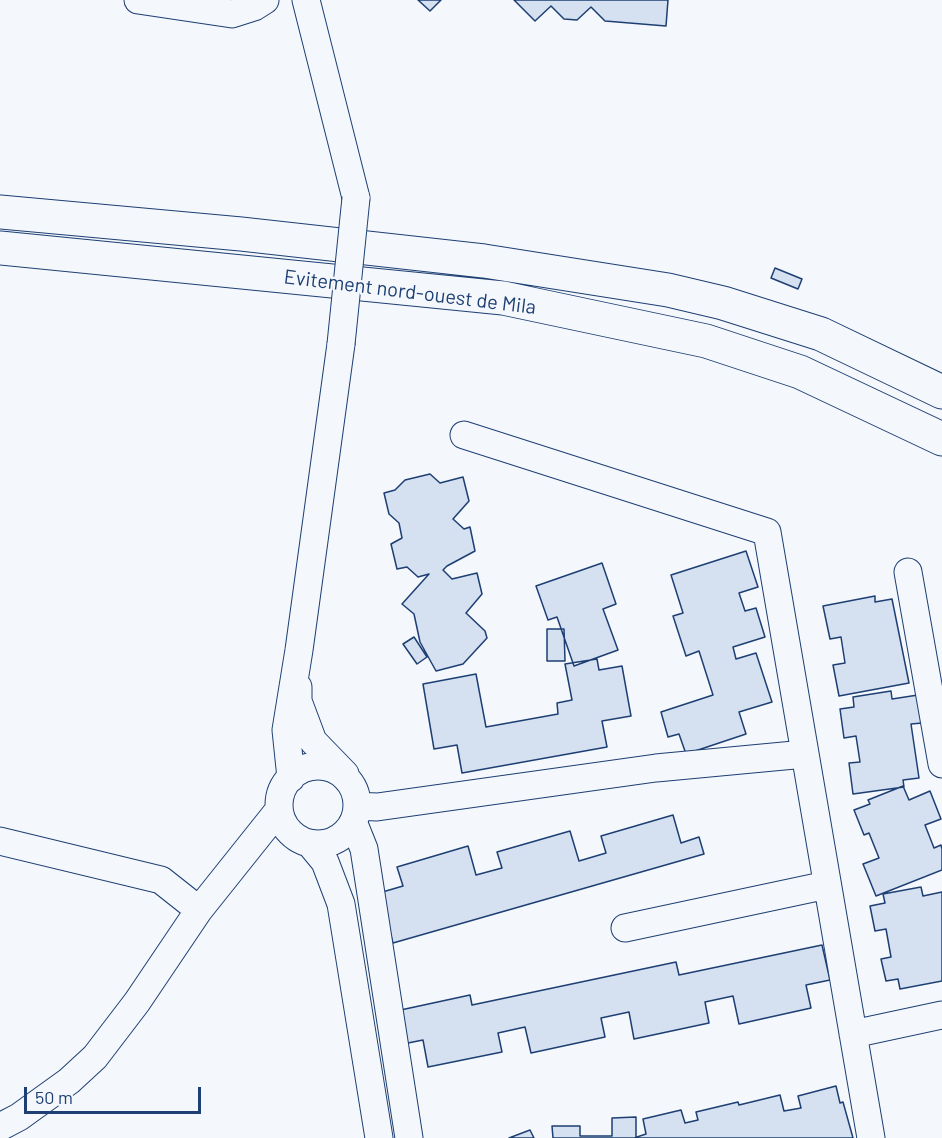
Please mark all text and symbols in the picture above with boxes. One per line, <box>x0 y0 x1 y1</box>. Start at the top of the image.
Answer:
street label: Evitement nord-ouest de Mila <box>283 265 537 319</box>
scale bar <box>27 1075 204 1113</box>
text: 50 m <box>35 1086 73 1108</box>

